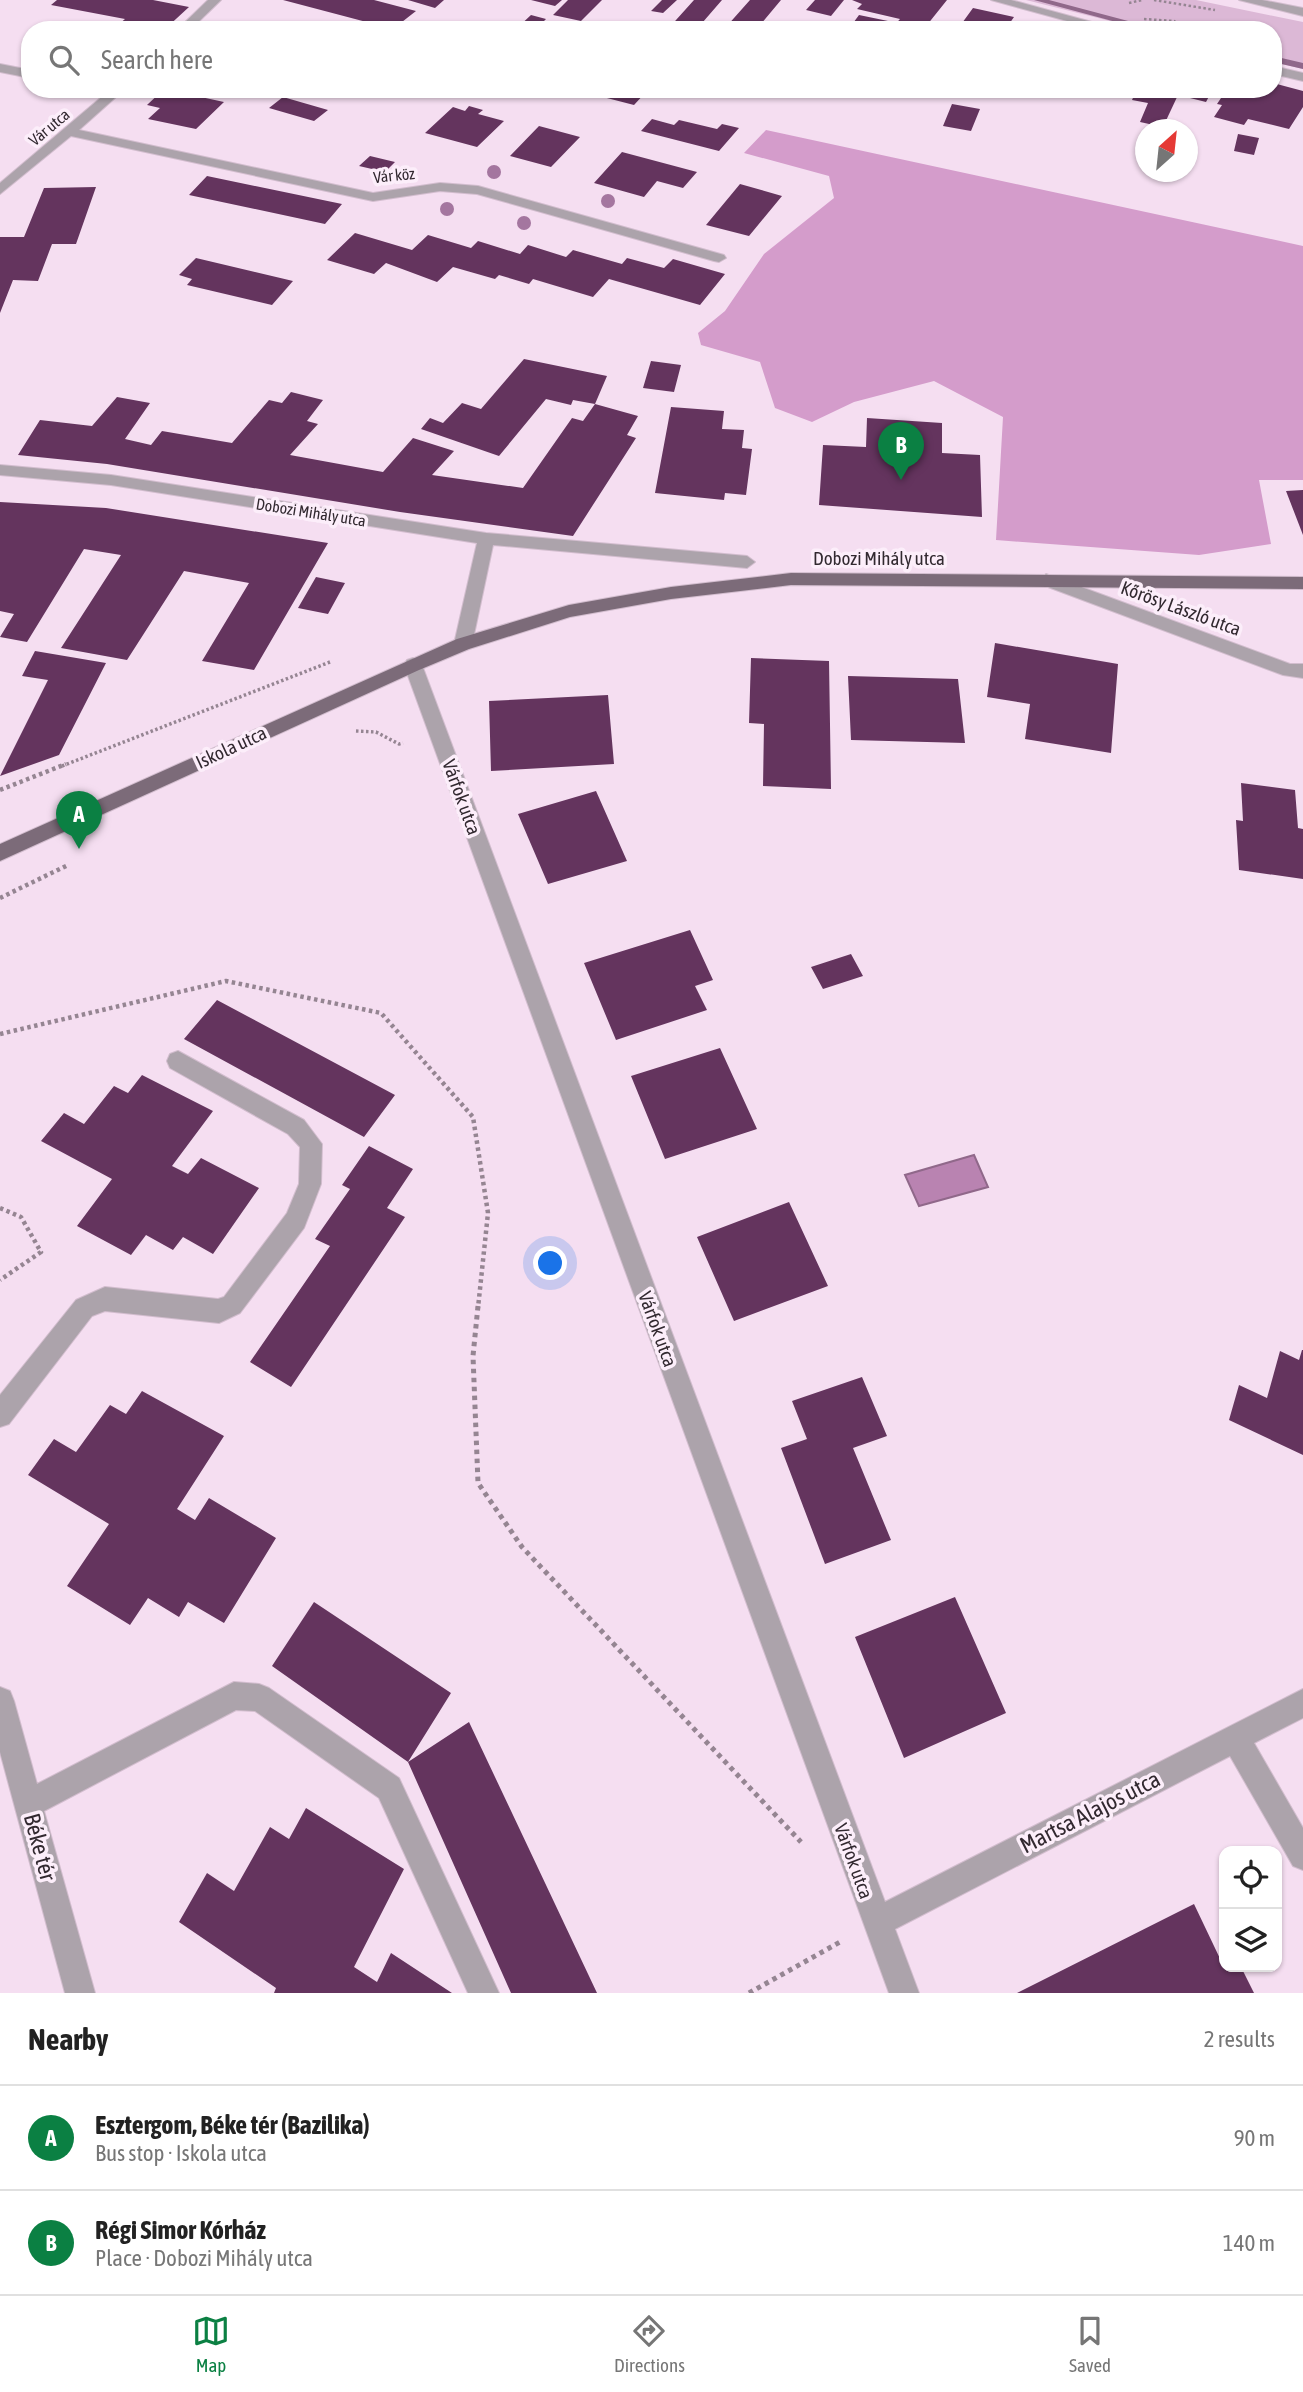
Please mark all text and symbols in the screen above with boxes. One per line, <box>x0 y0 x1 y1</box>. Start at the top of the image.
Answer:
search box <box>21 21 1282 98</box>
icon: search <box>45 41 83 79</box>
text: Search here <box>101 45 213 75</box>
street label: Vár utca <box>25 105 73 149</box>
north arrow <box>1135 119 1198 182</box>
street label: Vár köz <box>372 164 416 186</box>
pin: B <box>878 422 924 480</box>
street label: Dobozi Mihály utca <box>255 494 367 531</box>
street label: Dobozi Mihály utca <box>813 547 945 569</box>
street label: Kőrösy László utca <box>1118 576 1244 640</box>
street label: Iskola utca <box>192 721 270 773</box>
street label: Várfok utca <box>438 756 486 838</box>
pin: A <box>56 791 102 849</box>
your location <box>533 1246 567 1280</box>
street label: Várfok utca <box>634 1288 682 1370</box>
street label: Martsa Alajos utca <box>1016 1766 1164 1858</box>
street label: Béke tér <box>19 1811 62 1884</box>
street label: Várfok utca <box>830 1820 878 1902</box>
map controls <box>1219 1846 1282 1972</box>
button: locate <box>1219 1846 1282 1909</box>
button: layers <box>1219 1909 1282 1972</box>
text: Nearby <box>28 2022 108 2056</box>
text: 2 results <box>1204 2026 1275 2052</box>
text: Esztergom, Béke tér (Bazilika) <box>95 2110 370 2140</box>
text: A <box>45 2125 57 2151</box>
text: 90 m <box>1234 2125 1275 2151</box>
text: Bus stop · Iskola utca <box>95 2140 267 2166</box>
text: Régi Simor Kórház <box>95 2215 266 2245</box>
text: B <box>46 2230 56 2256</box>
text: 140 m <box>1223 2230 1275 2256</box>
text: Place · Dobozi Mihály utca <box>95 2245 313 2271</box>
tab: Map <box>192 2312 230 2376</box>
tab: Directions <box>614 2312 685 2376</box>
tab: Saved <box>1069 2312 1111 2376</box>

